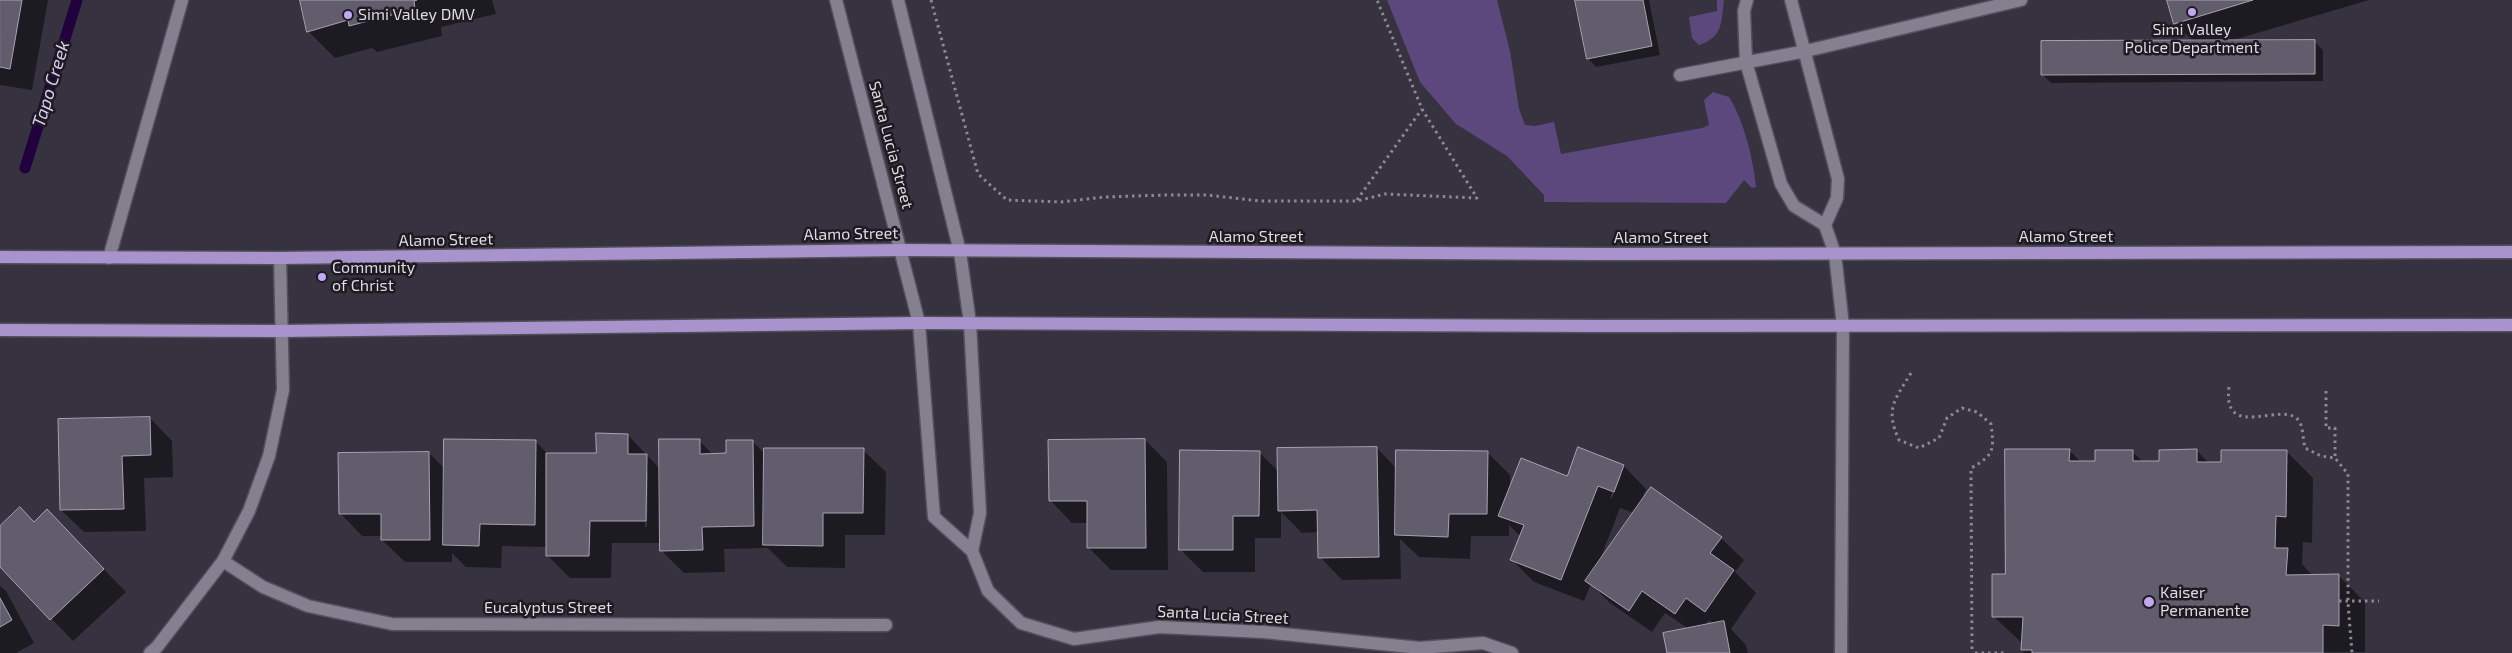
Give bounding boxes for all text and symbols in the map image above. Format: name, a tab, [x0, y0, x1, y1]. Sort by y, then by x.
place label: Simi Valley DMV	[358, 5, 475, 25]
marker: Simi Valley Police Department	[2186, 6, 2198, 18]
marker: Simi Valley DMV	[342, 9, 354, 21]
place label: Simi Valley Police Department	[2125, 20, 2259, 58]
water label: Tapo Creek	[28, 38, 74, 130]
street label: Santa Lucia Street	[865, 79, 917, 211]
street label: Alamo Street	[804, 224, 898, 244]
street label: Alamo Street	[1209, 227, 1303, 247]
street label: Alamo Street	[2019, 227, 2113, 247]
street label: Alamo Street	[1614, 228, 1708, 248]
street label: Alamo Street	[399, 230, 493, 250]
place label: Community of Christ	[332, 258, 415, 296]
marker: Community of Christ	[316, 271, 328, 283]
place label: Kaiser Permanente	[2160, 583, 2249, 621]
marker: Kaiser Permanente	[2142, 595, 2156, 609]
street label: Eucalyptus Street	[484, 598, 612, 618]
street label: Santa Lucia Street	[1157, 602, 1289, 628]

